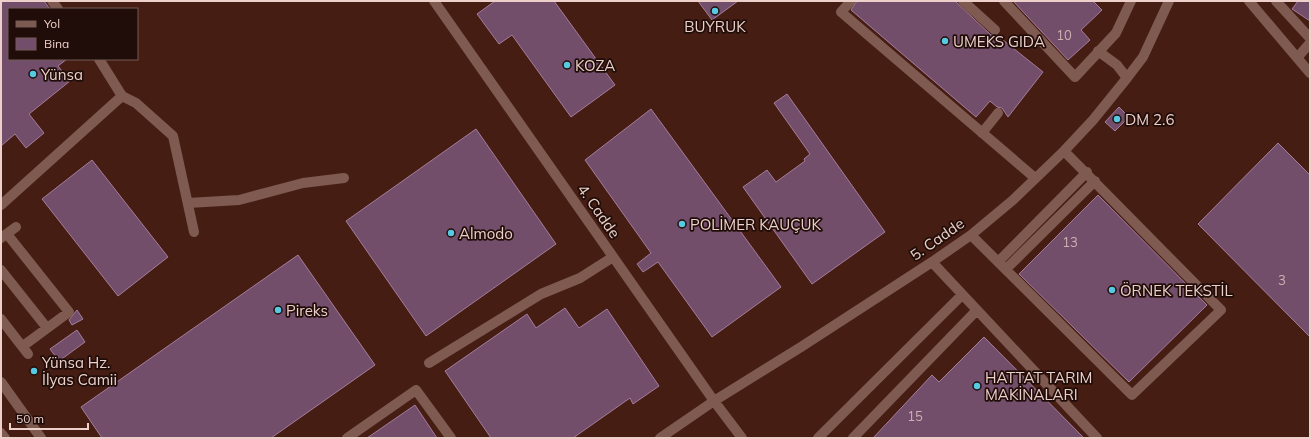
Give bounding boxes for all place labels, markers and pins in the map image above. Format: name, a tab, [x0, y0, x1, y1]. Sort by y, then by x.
marker: BUYRUK	[710, 6, 720, 16]
place label: BUYRUK	[684, 17, 746, 36]
place label: UMEKS GIDA	[953, 32, 1045, 51]
marker: UMEKS GIDA	[940, 36, 950, 46]
place label: KOZA	[575, 56, 615, 75]
marker: KOZA	[562, 60, 572, 70]
place label: Yünsa	[40, 65, 83, 84]
marker: Yünsa	[28, 69, 38, 79]
place label: DM 2.6	[1125, 110, 1174, 129]
marker: DM 2.6	[1112, 114, 1122, 124]
place label: POLİMER KAUÇUK	[690, 215, 821, 234]
marker: POLİMER KAUÇUK	[677, 219, 687, 229]
place label: Almodo	[459, 224, 513, 243]
marker: Almodo	[446, 228, 456, 238]
place label: ÖRNEK TEKSTİL	[1120, 281, 1233, 300]
marker: ÖRNEK TEKSTİL	[1107, 285, 1117, 295]
place label: Pireks	[286, 301, 328, 320]
marker: Pireks	[273, 305, 283, 315]
place label: Yünsa Hz. İlyas Camii	[41, 353, 117, 389]
marker: Yünsa Hz. İlyas Camii	[29, 366, 39, 376]
place label: HATTAT TARIM MAKİNALARI	[985, 368, 1092, 404]
marker: HATTAT TARIM MAKİNALARI	[972, 381, 982, 391]

